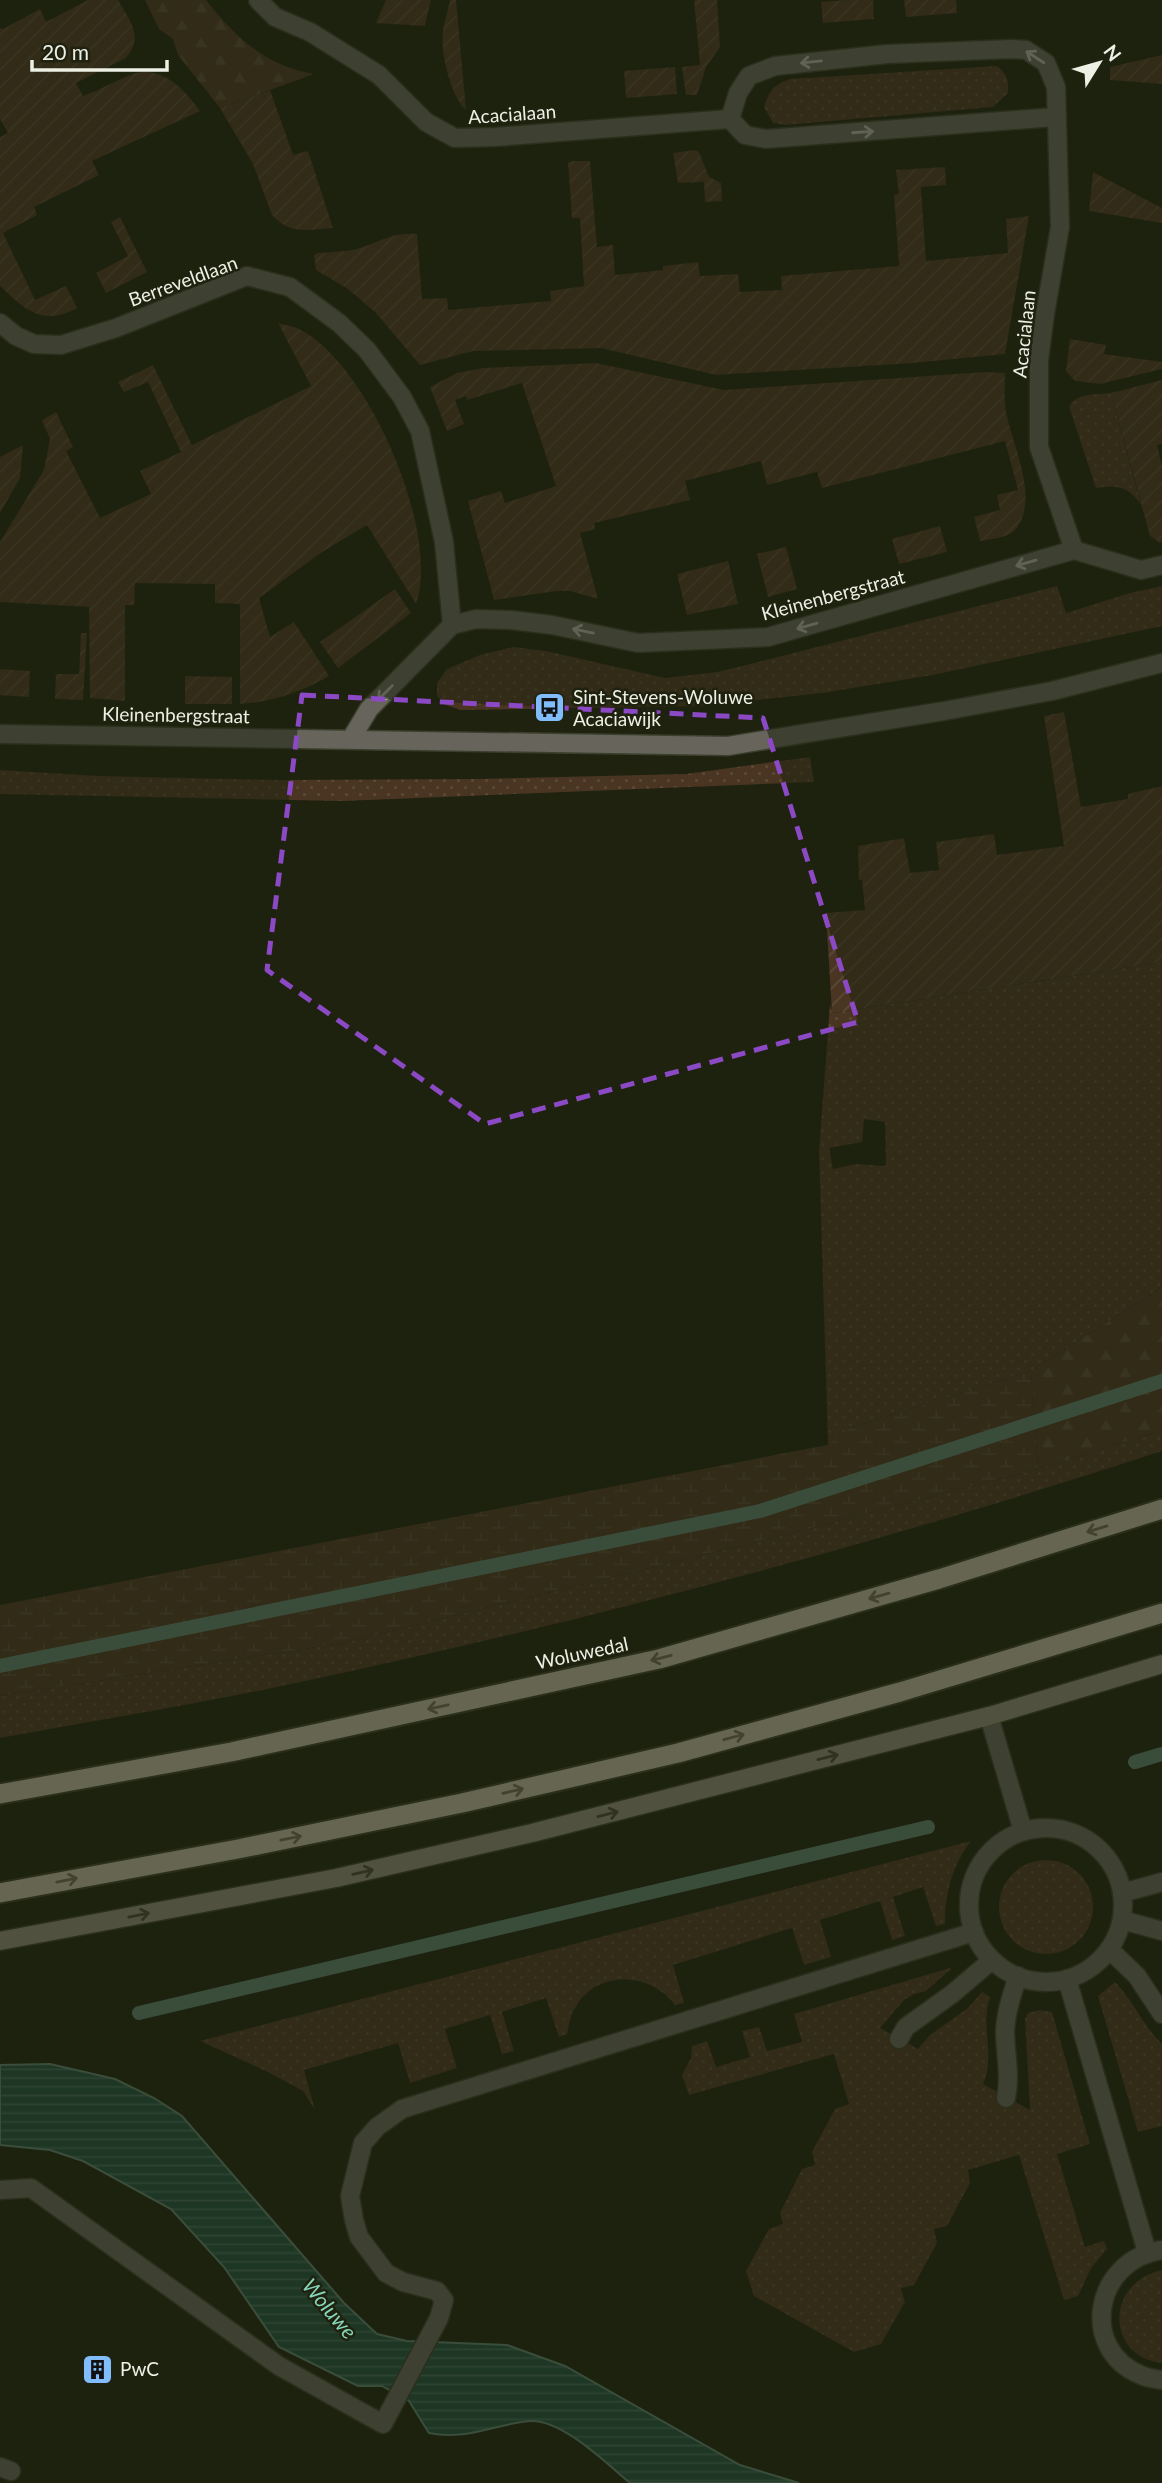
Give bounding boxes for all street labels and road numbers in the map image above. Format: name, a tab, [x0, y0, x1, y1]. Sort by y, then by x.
street label: Acacialaan	[467, 99, 557, 128]
street label: Berreveldlaan	[125, 250, 240, 311]
street label: Acacialaan	[1007, 289, 1040, 379]
street label: Kleinenbergstraat	[759, 564, 907, 625]
street label: Kleinenbergstraat	[102, 702, 250, 727]
street label: Woluwedal	[534, 1632, 630, 1674]

